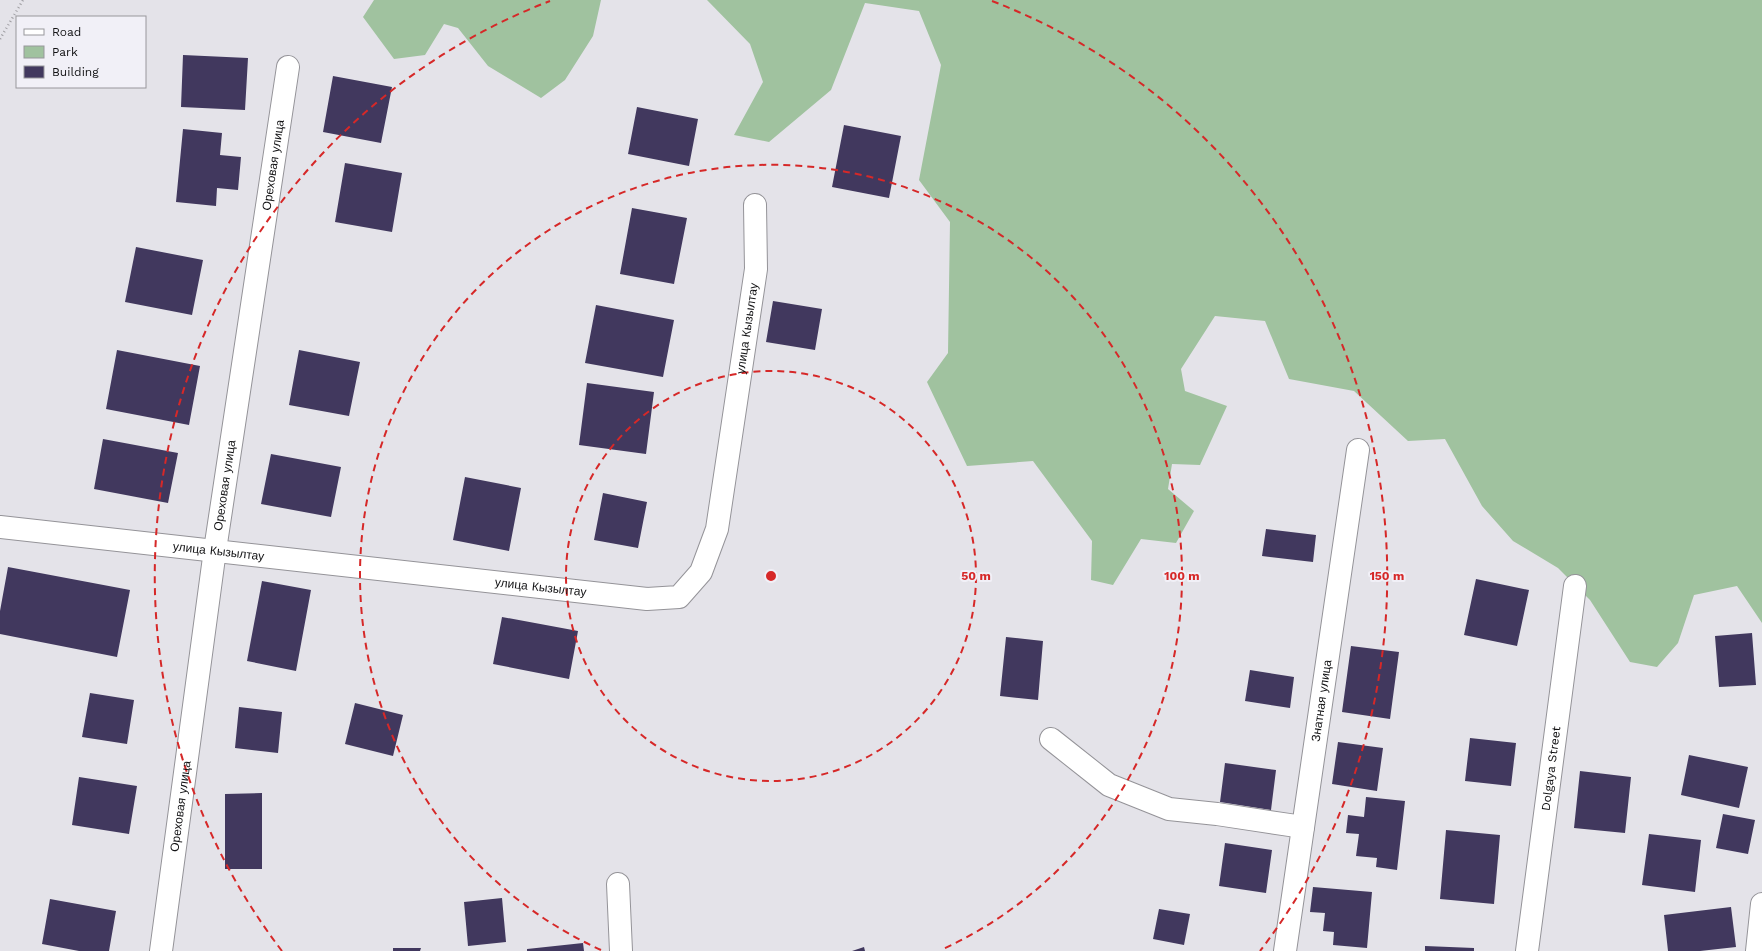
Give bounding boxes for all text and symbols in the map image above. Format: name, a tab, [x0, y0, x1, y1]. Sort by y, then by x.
legend	[16, 16, 146, 88]
text: Road	[52, 25, 81, 39]
text: Park	[52, 45, 78, 59]
text: Building	[52, 65, 99, 79]
street label: Ореховая улица	[259, 118, 287, 211]
street label: улица Кызылтау	[733, 282, 761, 375]
street label: Ореховая улица	[211, 439, 239, 532]
street label: улица Кызылтау	[172, 539, 265, 563]
centre of rings	[764, 569, 778, 583]
text: 50 m	[961, 569, 991, 583]
text: 100 m	[1164, 569, 1200, 583]
text: 150 m	[1370, 569, 1404, 583]
street label: улица Кызылтау	[494, 575, 587, 599]
street label: Знатная улица	[1309, 658, 1334, 743]
street label: Dolgaya Street	[1538, 725, 1563, 812]
street label: Ореховая улица	[167, 760, 194, 853]

